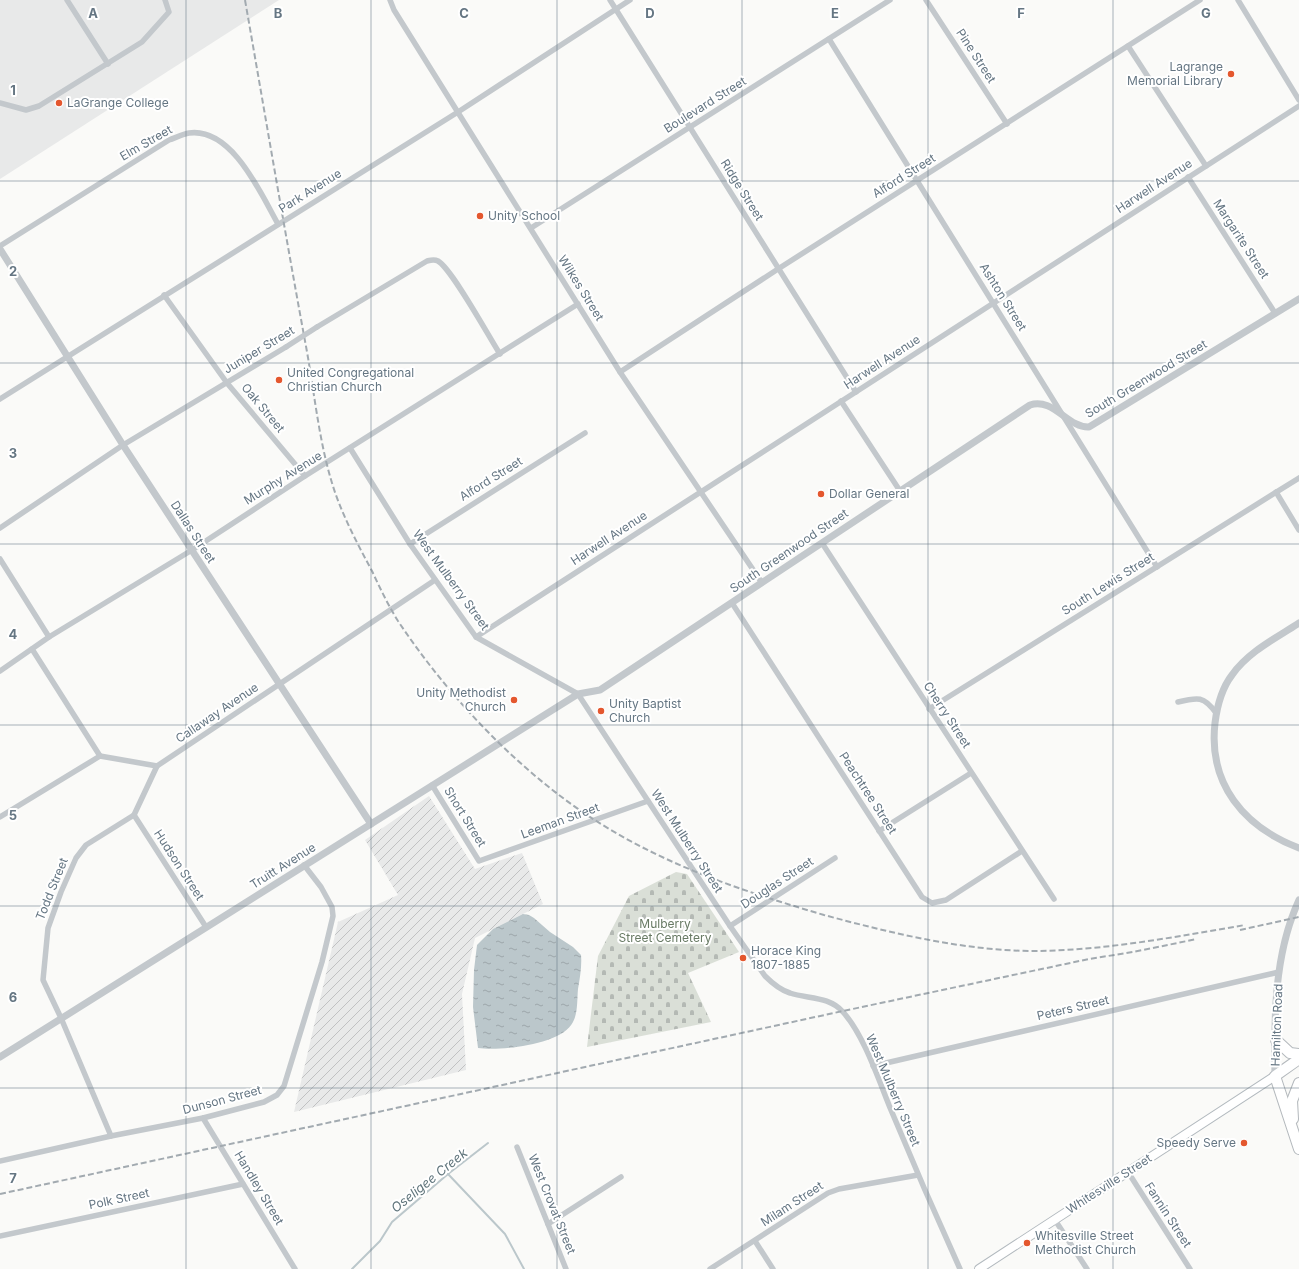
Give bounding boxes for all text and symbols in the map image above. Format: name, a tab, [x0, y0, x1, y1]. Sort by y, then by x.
text: A	[88, 5, 98, 21]
text: B	[274, 5, 283, 21]
text: C	[459, 5, 469, 21]
text: D	[645, 5, 655, 21]
text: E	[831, 5, 839, 21]
text: F	[1017, 5, 1025, 21]
text: G	[1201, 5, 1211, 21]
street label: Pine Street	[953, 26, 1000, 86]
place label: Lagrange Memorial Library	[1127, 59, 1223, 88]
marker: Lagrange Memorial Library	[1226, 69, 1236, 79]
street label: Boulevard Street	[661, 73, 749, 136]
text: 1	[10, 82, 16, 98]
place label: LaGrange College	[67, 95, 169, 110]
marker: LaGrange College	[54, 98, 64, 108]
street label: Elm Street	[117, 122, 175, 164]
street label: Alford Street	[869, 150, 938, 201]
street label: Harwell Avenue	[1113, 155, 1195, 216]
street label: Ridge Street	[718, 156, 767, 223]
street label: Park Avenue	[276, 165, 344, 216]
street label: Margarite Street	[1210, 196, 1273, 281]
place label: Unity School	[488, 208, 560, 223]
marker: Unity School	[475, 211, 485, 221]
street label: Wilkes Street	[555, 252, 608, 323]
street label: Ashton Street	[977, 260, 1030, 333]
text: 2	[9, 263, 17, 279]
street label: Juniper Street	[221, 322, 297, 377]
street label: Harwell Avenue	[841, 331, 923, 392]
street label: South Greenwood Street	[1082, 336, 1209, 421]
place label: United Congregational Christian Church	[287, 365, 414, 394]
marker: United Congregational Christian Church	[274, 375, 284, 385]
street label: Oak Street	[238, 380, 288, 435]
text: 3	[9, 445, 17, 461]
street label: Murphy Avenue	[241, 448, 325, 508]
street label: Alford Street	[456, 453, 525, 504]
place label: Dollar General	[829, 486, 910, 501]
marker: Dollar General	[816, 489, 826, 499]
street label: Dallas Street	[168, 498, 219, 566]
street label: South Greenwood Street	[727, 505, 851, 596]
street label: Harwell Avenue	[568, 507, 650, 568]
street label: West Mulberry Street	[410, 527, 493, 633]
street label: South Lewis Street	[1059, 549, 1157, 618]
text: 4	[9, 626, 18, 642]
street label: Callaway Avenue	[172, 679, 261, 746]
street label: Cherry Street	[920, 679, 975, 751]
place label: Unity Methodist Church	[416, 685, 506, 714]
marker: Unity Methodist Church	[509, 695, 519, 705]
place label: Unity Baptist Church	[609, 696, 681, 725]
marker: Unity Baptist Church	[596, 706, 606, 716]
street label: Peachtree Street	[836, 749, 901, 837]
street label: Short Street	[441, 784, 490, 850]
street label: West Mulberry Street	[648, 786, 727, 895]
street label: Leeman Street	[519, 799, 601, 842]
text: 5	[9, 807, 17, 823]
street label: Hudson Street	[151, 827, 208, 903]
street label: Truitt Avenue	[247, 839, 318, 892]
street label: Douglas Street	[738, 854, 816, 912]
street label: Todd Street	[32, 855, 71, 922]
park label: Mulberry Street Cemetery	[619, 916, 712, 945]
place label: Horace King 1807-1885	[751, 943, 821, 972]
marker: Horace King 1807-1885	[738, 953, 748, 963]
street label: Hamilton Road	[1268, 983, 1285, 1067]
text: 6	[9, 989, 17, 1005]
street label: Peters Street	[1035, 992, 1110, 1023]
street label: West Mulberry Street	[863, 1031, 924, 1148]
street label: Dunson Street	[181, 1082, 263, 1117]
place label: Speedy Serve	[1157, 1135, 1236, 1150]
marker: Speedy Serve	[1239, 1138, 1249, 1148]
water label: Oseligee Creek	[388, 1144, 471, 1216]
street label: Handley Street	[231, 1148, 287, 1228]
street label: Whitesville Street	[1063, 1150, 1154, 1217]
street label: West Crovat Street	[526, 1152, 579, 1256]
text: 7	[9, 1170, 17, 1186]
street label: Milam Street	[758, 1178, 826, 1229]
street label: Fannin Street	[1142, 1179, 1195, 1250]
street label: Polk Street	[87, 1185, 151, 1212]
place label: Whitesville Street Methodist Church	[1035, 1228, 1136, 1257]
marker: Whitesville Street Methodist Church	[1022, 1238, 1032, 1248]

